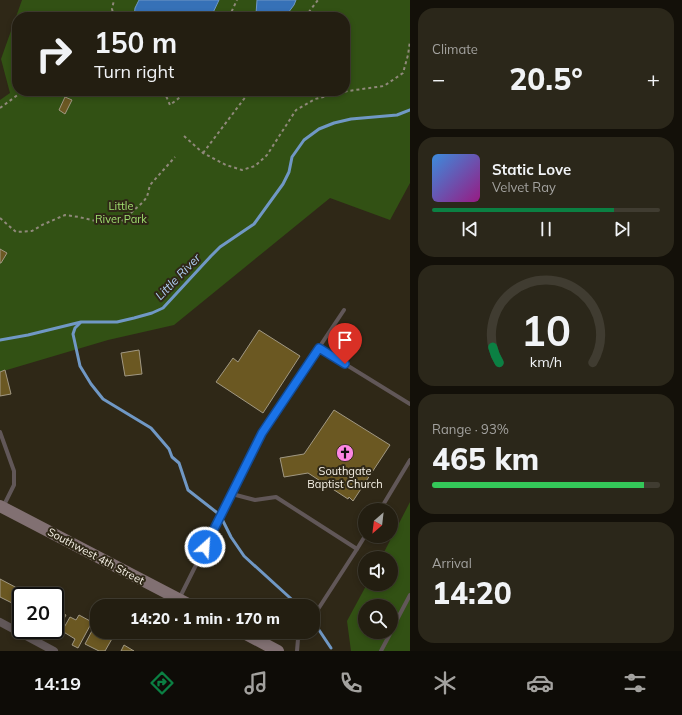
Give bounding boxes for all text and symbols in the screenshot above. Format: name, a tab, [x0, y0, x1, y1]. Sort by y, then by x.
text: 150 m	[94, 25, 177, 60]
icon: right	[28, 28, 80, 80]
text: Climate	[432, 41, 478, 57]
text: Turn right	[94, 60, 174, 83]
text: 20.5°	[509, 60, 583, 98]
text: −	[432, 65, 445, 93]
text: +	[647, 65, 660, 93]
text: Static Love	[492, 160, 571, 179]
text: Velvet Ray	[492, 179, 556, 195]
park label: Little River Park	[95, 199, 147, 226]
icon: previous	[459, 218, 481, 240]
icon: pause	[535, 218, 557, 240]
icon: next	[611, 218, 633, 240]
water label: Little River	[152, 250, 204, 303]
text: 10	[521, 304, 571, 356]
pin	[328, 323, 362, 364]
icon: arrive	[334, 329, 356, 351]
text: km/h	[530, 353, 562, 371]
text: Range · 93%	[432, 421, 509, 437]
text: 465 km	[432, 440, 539, 478]
church icon: Southgate Baptist Church	[335, 443, 355, 463]
place label: Southgate Baptist Church	[307, 464, 383, 491]
north arrow	[358, 503, 398, 543]
map controls	[358, 503, 398, 639]
street label: Southwest 4th Street	[45, 525, 147, 587]
position arrow	[184, 526, 226, 568]
button: sound	[358, 551, 398, 591]
text: Arrival	[432, 555, 472, 571]
text: 14:20	[432, 574, 512, 612]
speed limit sign: 20	[12, 587, 64, 639]
button: search	[358, 599, 398, 639]
text: 14:20 · 1 min · 170 m	[130, 609, 280, 628]
icon: directions	[148, 669, 176, 697]
icon: music	[242, 669, 270, 697]
icon: phone	[337, 669, 365, 697]
icon: climate	[431, 669, 459, 697]
icon: car	[526, 669, 554, 697]
icon: filters	[621, 669, 649, 697]
text: 14:19	[33, 672, 81, 695]

